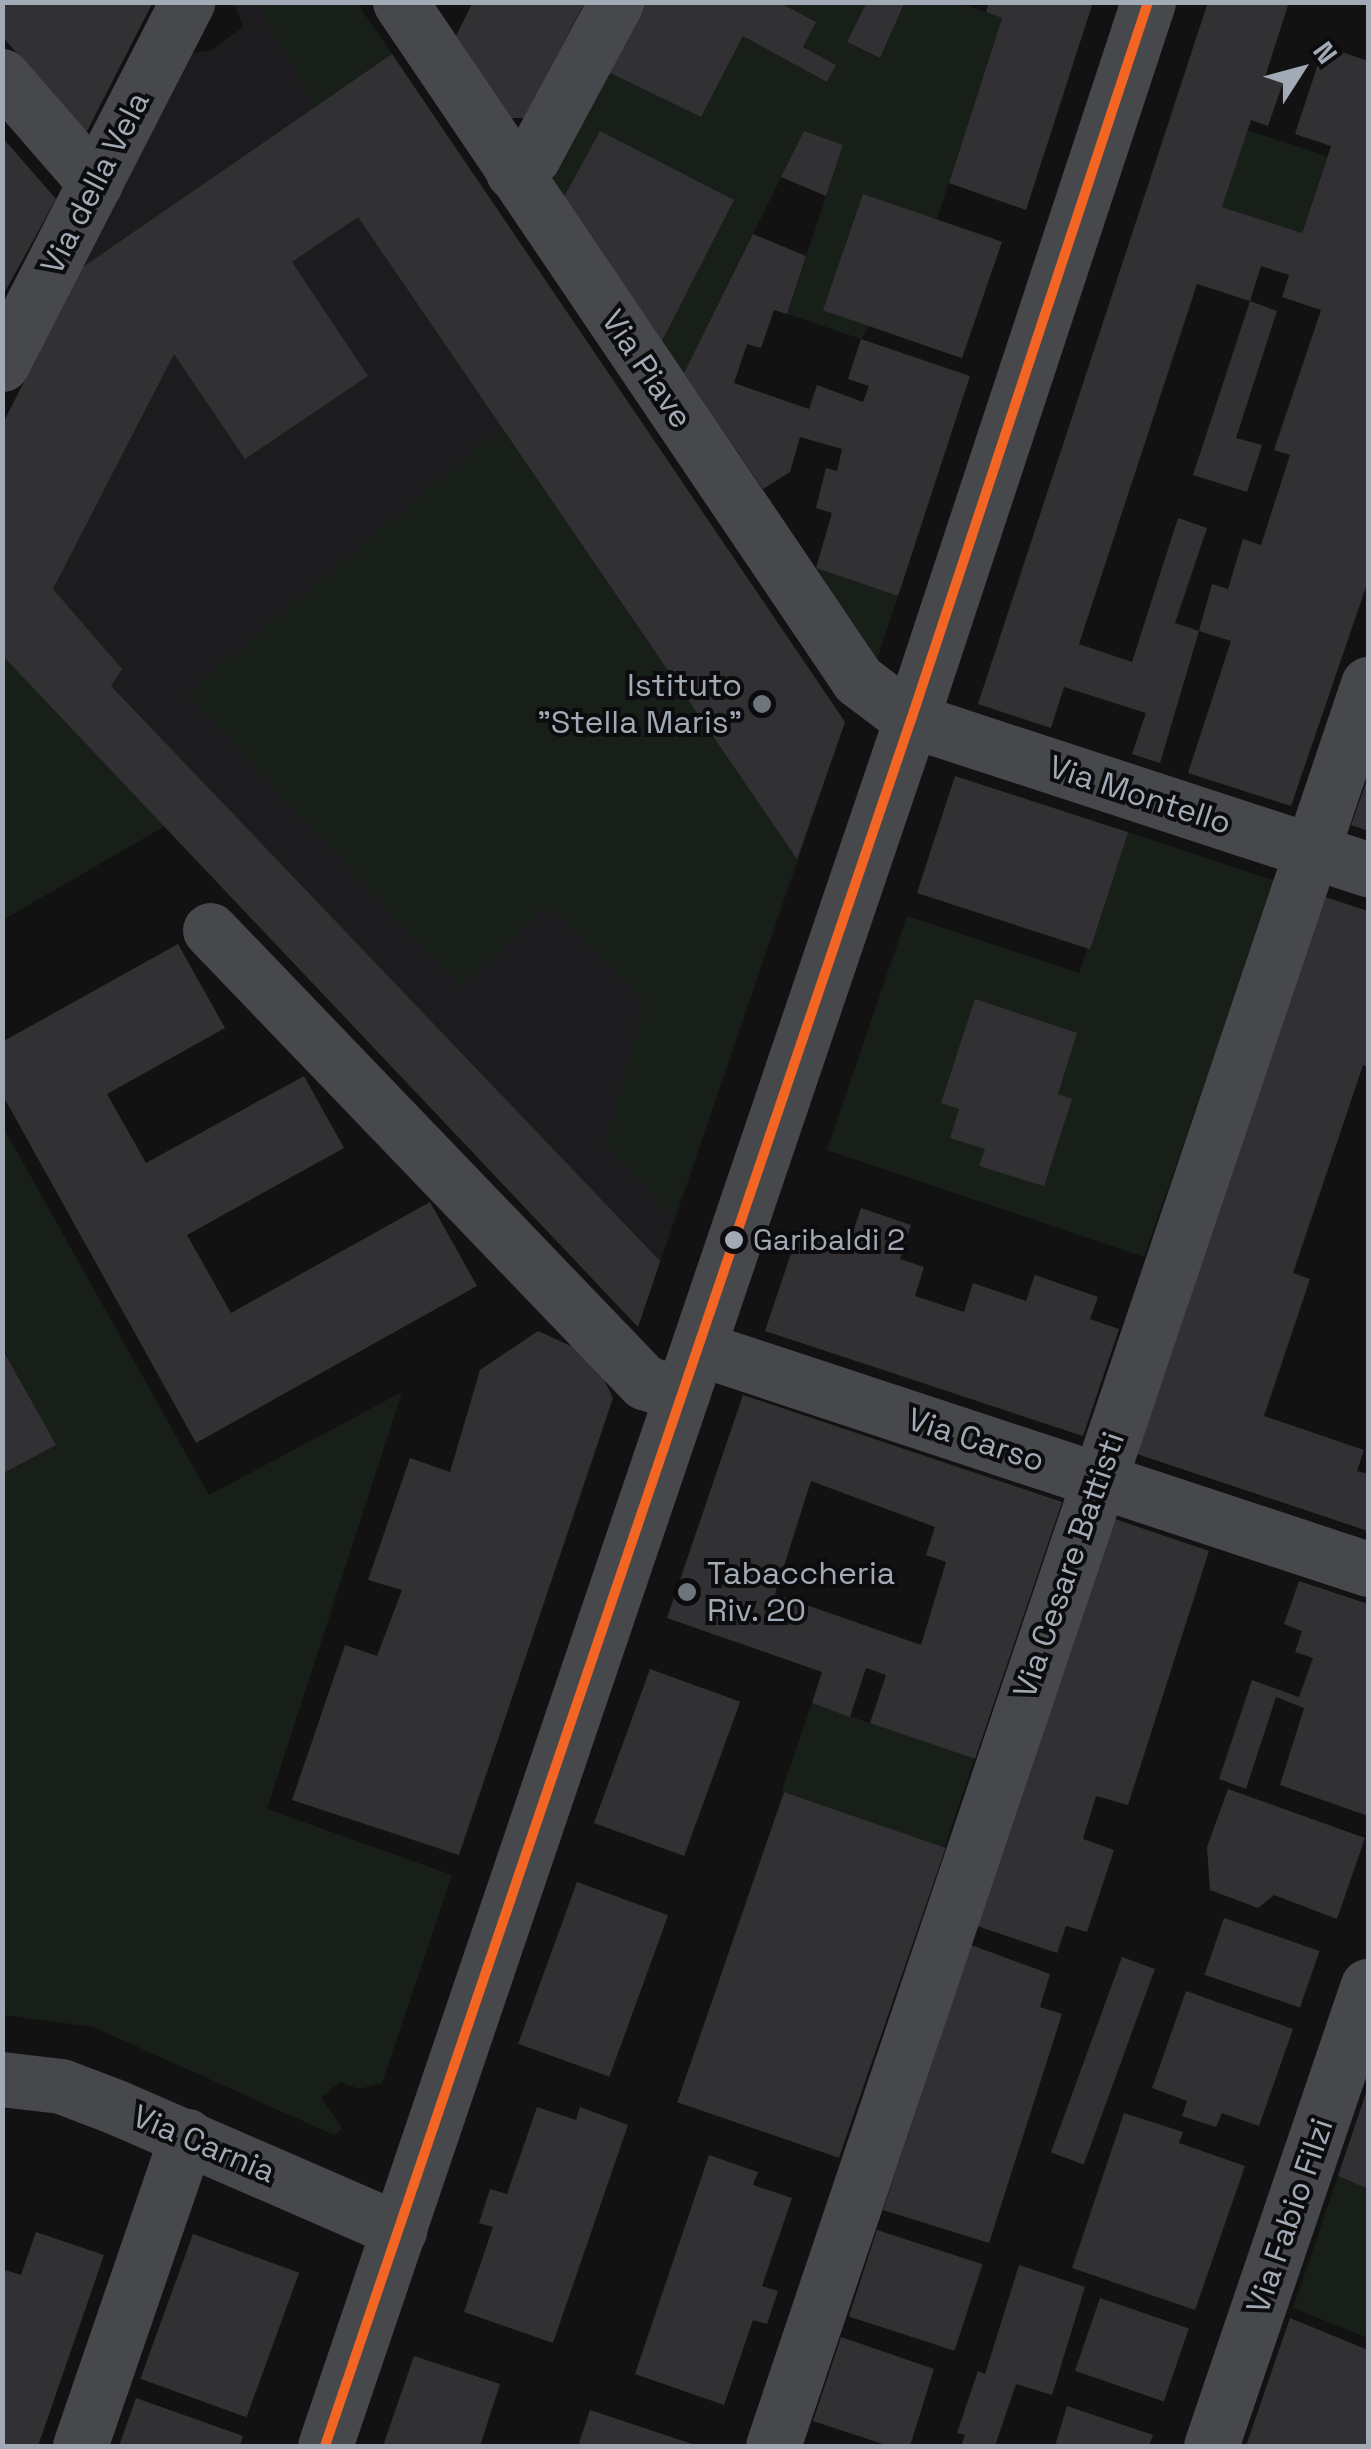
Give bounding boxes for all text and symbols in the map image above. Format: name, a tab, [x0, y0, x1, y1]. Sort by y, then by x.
north arrow	[1251, 20, 1351, 120]
text: N	[1305, 34, 1345, 71]
street label: Via della Vela	[33, 85, 157, 281]
street label: Via Piave	[593, 303, 701, 435]
place label: Istituto "Stella Maris"	[537, 667, 742, 742]
marker: Istituto "Stella Maris"	[751, 693, 773, 715]
street label: Via Montello	[1044, 747, 1236, 843]
place label: Garibaldi 2	[753, 1222, 905, 1258]
marker: Garibaldi 2	[724, 1230, 744, 1250]
street label: Via Carso	[903, 1400, 1049, 1480]
street label: Via Cesare Battisti	[1005, 1427, 1133, 1703]
place label: Tabaccheria Riv. 20	[707, 1555, 895, 1630]
marker: Tabaccheria Riv. 20	[676, 1581, 698, 1603]
street label: Via Carnia	[127, 2097, 281, 2191]
street label: Via Fabio Filzi	[1239, 2113, 1341, 2319]

